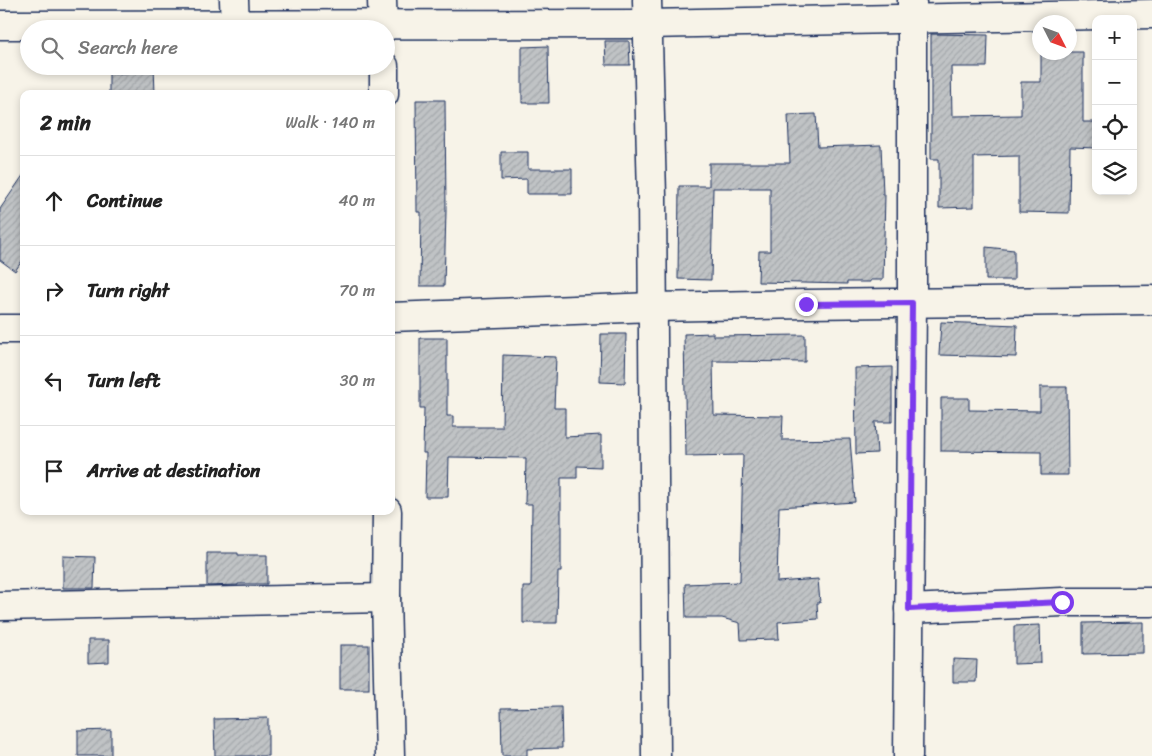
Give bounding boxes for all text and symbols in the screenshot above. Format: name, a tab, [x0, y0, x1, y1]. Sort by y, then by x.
north arrow	[1032, 15, 1077, 60]
map controls	[1092, 15, 1137, 195]
button: +	[1092, 15, 1137, 60]
search box	[20, 20, 395, 75]
text: Search here	[78, 31, 178, 64]
icon: search	[38, 34, 66, 62]
button: −	[1092, 60, 1137, 105]
text: 2 min	[40, 104, 91, 142]
button: locate	[1092, 105, 1137, 150]
text: Walk · 140 m	[286, 108, 375, 137]
button: layers	[1092, 150, 1137, 195]
text: Continue	[87, 184, 163, 217]
text: 40 m	[338, 186, 375, 215]
icon: ahead	[40, 187, 68, 215]
text: Turn right	[87, 274, 169, 307]
text: 70 m	[339, 276, 375, 305]
icon: right	[40, 277, 68, 305]
route end	[795, 293, 818, 316]
text: Turn left	[87, 364, 160, 397]
text: 30 m	[340, 366, 375, 395]
icon: left	[40, 367, 68, 395]
text: Arrive at destination	[87, 454, 260, 487]
icon: arrive	[40, 457, 68, 485]
route start	[1051, 591, 1074, 614]

